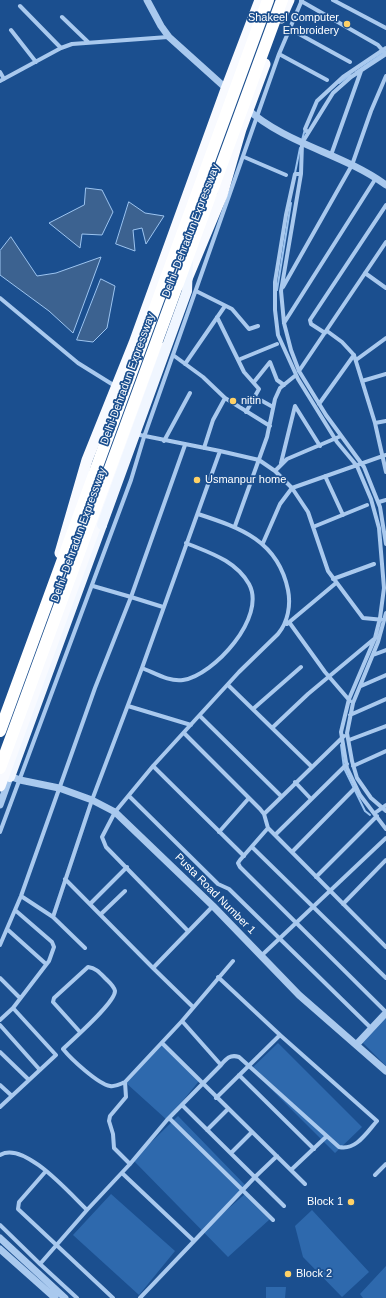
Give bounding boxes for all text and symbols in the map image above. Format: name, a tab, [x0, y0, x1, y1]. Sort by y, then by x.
place label: Shakeel Computer Embroidery	[248, 11, 339, 37]
marker: Shakeel Computer Embroidery	[342, 19, 352, 29]
street label: Delhi–Dehradun Expressway	[159, 162, 223, 300]
street label: Delhi-Dehradun Expressway	[98, 311, 158, 447]
place label: nitin	[241, 394, 261, 408]
marker: nitin	[228, 396, 238, 406]
street label: Delhi–Dehradun Expressway	[49, 466, 109, 604]
place label: Usmanpur home	[205, 473, 286, 487]
marker: Usmanpur home	[192, 475, 202, 485]
street label: Pusta Road Number 1	[172, 851, 258, 937]
place label: Block 1	[307, 1195, 343, 1209]
marker: Block 1	[346, 1197, 356, 1207]
place label: Block 2	[296, 1267, 332, 1281]
marker: Block 2	[283, 1269, 293, 1279]

